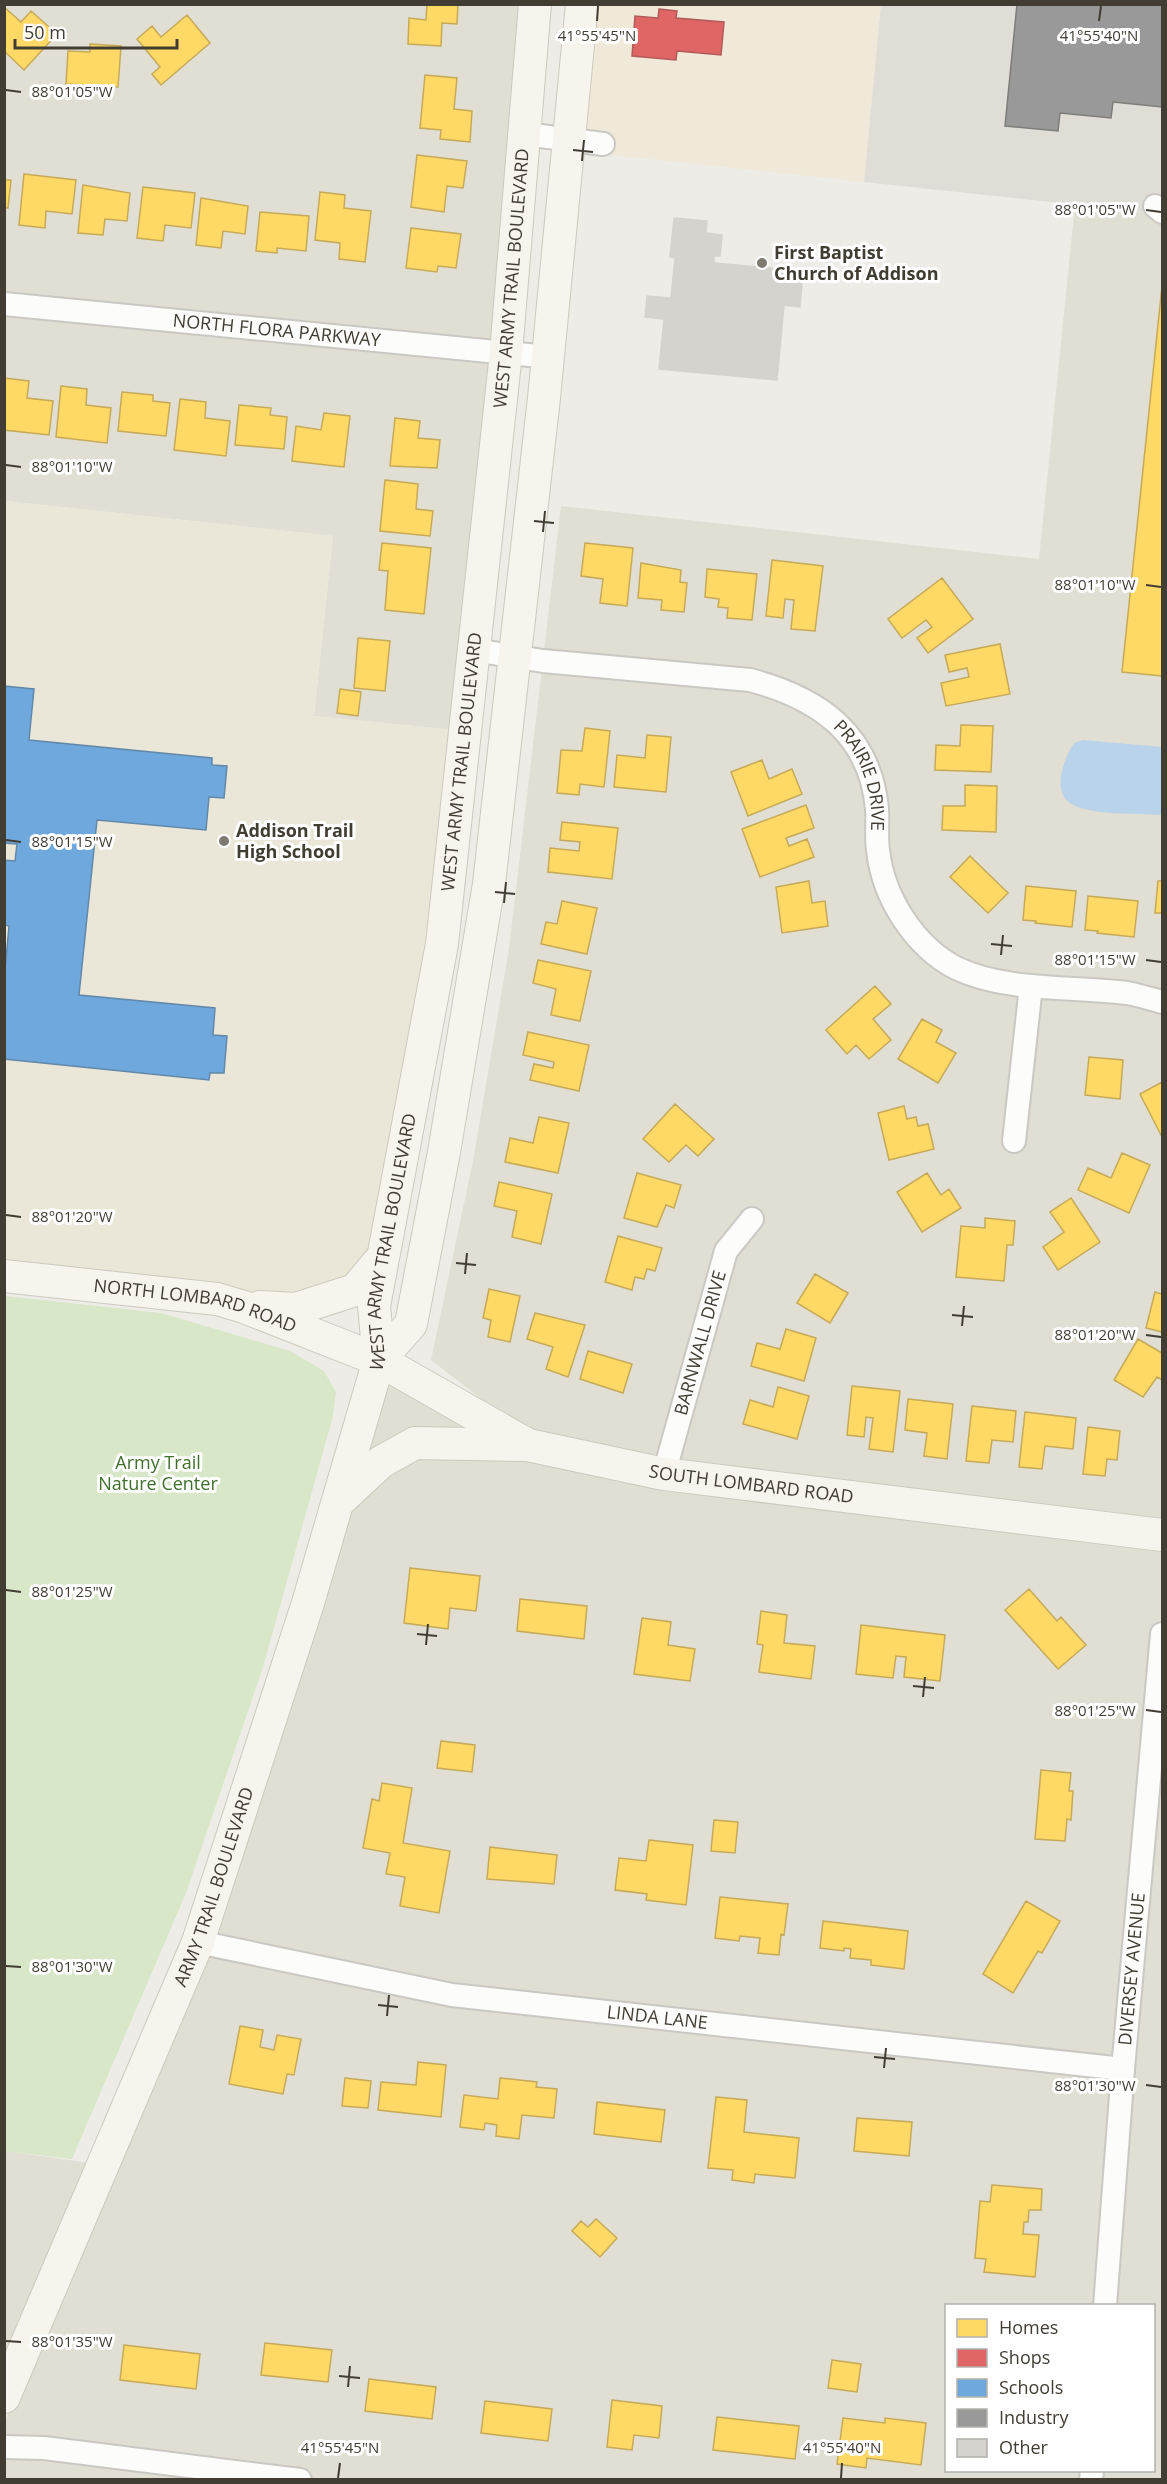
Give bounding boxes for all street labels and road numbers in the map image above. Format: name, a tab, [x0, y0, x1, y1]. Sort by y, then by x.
street label: WEST ARMY TRAIL BOULEVARD	[487, 148, 534, 409]
street label: NORTH FLORA PARKWAY	[172, 307, 383, 352]
street label: WEST ARMY TRAIL BOULEVARD	[435, 631, 487, 893]
street label: PRAIRIE DRIVE	[829, 714, 890, 831]
street label: WEST ARMY TRAIL BOULEVARD	[361, 1111, 421, 1373]
street label: BARNWALL DRIVE	[668, 1268, 731, 1418]
street label: NORTH LOMBARD ROAD	[92, 1273, 300, 1337]
street label: SOUTH LOMBARD ROAD	[647, 1458, 855, 1508]
street label: ARMY TRAIL BOULEVARD	[167, 1784, 259, 1990]
street label: DIVERSEY AVENUE	[1112, 1892, 1150, 2046]
street label: LINDA LANE	[606, 1999, 709, 2034]

